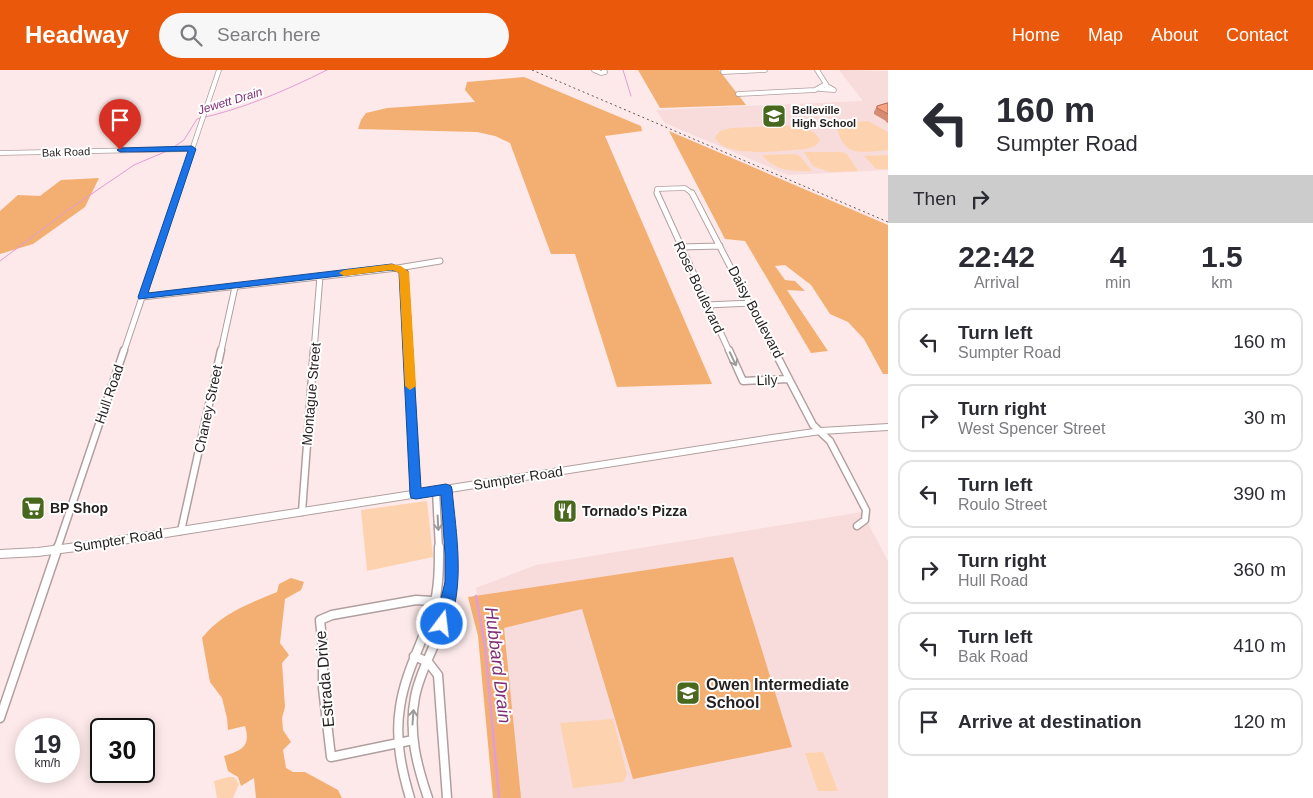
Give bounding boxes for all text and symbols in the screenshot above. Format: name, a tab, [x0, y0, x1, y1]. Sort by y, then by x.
search box	[159, 13, 509, 58]
text: Headway	[25, 21, 129, 48]
icon: search	[177, 21, 205, 49]
text: Search here	[217, 24, 321, 45]
text: Home	[1012, 25, 1060, 45]
text: Map	[1088, 25, 1123, 45]
text: About	[1151, 25, 1198, 45]
text: Contact	[1226, 25, 1288, 45]
water label: Jewett Drain	[195, 84, 264, 118]
icon: left	[913, 90, 978, 155]
text: 160 m	[996, 90, 1095, 129]
pin	[99, 99, 141, 150]
school or university icon: Belleville High School	[761, 103, 787, 129]
place label: Belleville High School	[792, 104, 856, 129]
icon: arrive	[106, 106, 134, 134]
text: Sumpter Road	[996, 131, 1138, 156]
street label: Bak Road	[42, 145, 90, 159]
icon: right	[966, 185, 994, 213]
text: Then	[913, 188, 956, 209]
street label: Rose Boulevard	[671, 238, 727, 336]
text: 22:42	[958, 240, 1035, 273]
text: 4	[1110, 240, 1126, 273]
text: 1.5	[1201, 240, 1243, 273]
street label: Daisy Boulevard	[725, 263, 787, 361]
text: Arrival	[974, 274, 1019, 291]
text: min	[1105, 274, 1131, 291]
text: km	[1211, 274, 1233, 291]
text: Turn left	[958, 322, 1033, 343]
icon: left	[915, 328, 943, 356]
text: 160 m	[1233, 331, 1286, 352]
street label: Montague Street	[299, 342, 323, 446]
text: Sumpter Road	[958, 344, 1061, 361]
one-way arrow	[728, 351, 738, 366]
street label: Hull Road	[91, 362, 127, 426]
street label: Chaney Street	[191, 363, 225, 454]
street label: Lily	[756, 372, 778, 388]
text: Turn right	[958, 398, 1046, 419]
icon: right	[915, 404, 943, 432]
text: 30 m	[1244, 407, 1286, 428]
text: West Spencer Street	[958, 420, 1105, 437]
street label: Sumpter Road	[472, 463, 564, 493]
text: Turn left	[958, 474, 1033, 495]
icon: left	[915, 480, 943, 508]
text: 390 m	[1233, 483, 1286, 504]
supermarket icon: BP Shop	[20, 495, 46, 521]
text: Roulo Street	[958, 496, 1047, 513]
restaurant icon: Tornado's Pizza	[552, 498, 578, 524]
place label: BP Shop	[50, 500, 108, 516]
place label: Tornado's Pizza	[582, 503, 687, 519]
one-way arrow	[433, 515, 442, 531]
street label: Sumpter Road	[72, 525, 164, 555]
text: Turn right	[958, 550, 1046, 571]
icon: right	[915, 556, 943, 584]
text: 360 m	[1233, 559, 1286, 580]
text: Hull Road	[958, 572, 1028, 589]
position arrow	[415, 597, 467, 649]
water label: Hubbard Drain	[481, 606, 515, 724]
text: Turn left	[958, 626, 1033, 647]
street label: Estrada Drive	[312, 630, 337, 728]
icon: left	[915, 632, 943, 660]
text: 410 m	[1233, 635, 1286, 656]
text: Bak Road	[958, 648, 1028, 665]
place label: Owen Intermediate School	[706, 676, 849, 711]
school or university icon: Owen Intermediate School	[675, 680, 701, 706]
icon: arrive	[915, 708, 943, 736]
one-way arrow	[409, 709, 418, 725]
text: Arrive at destination	[958, 711, 1142, 732]
text: 120 m	[1233, 711, 1286, 732]
speed limit sign: 30	[90, 718, 155, 783]
text: 19	[34, 730, 61, 758]
text: km/h	[34, 756, 61, 770]

